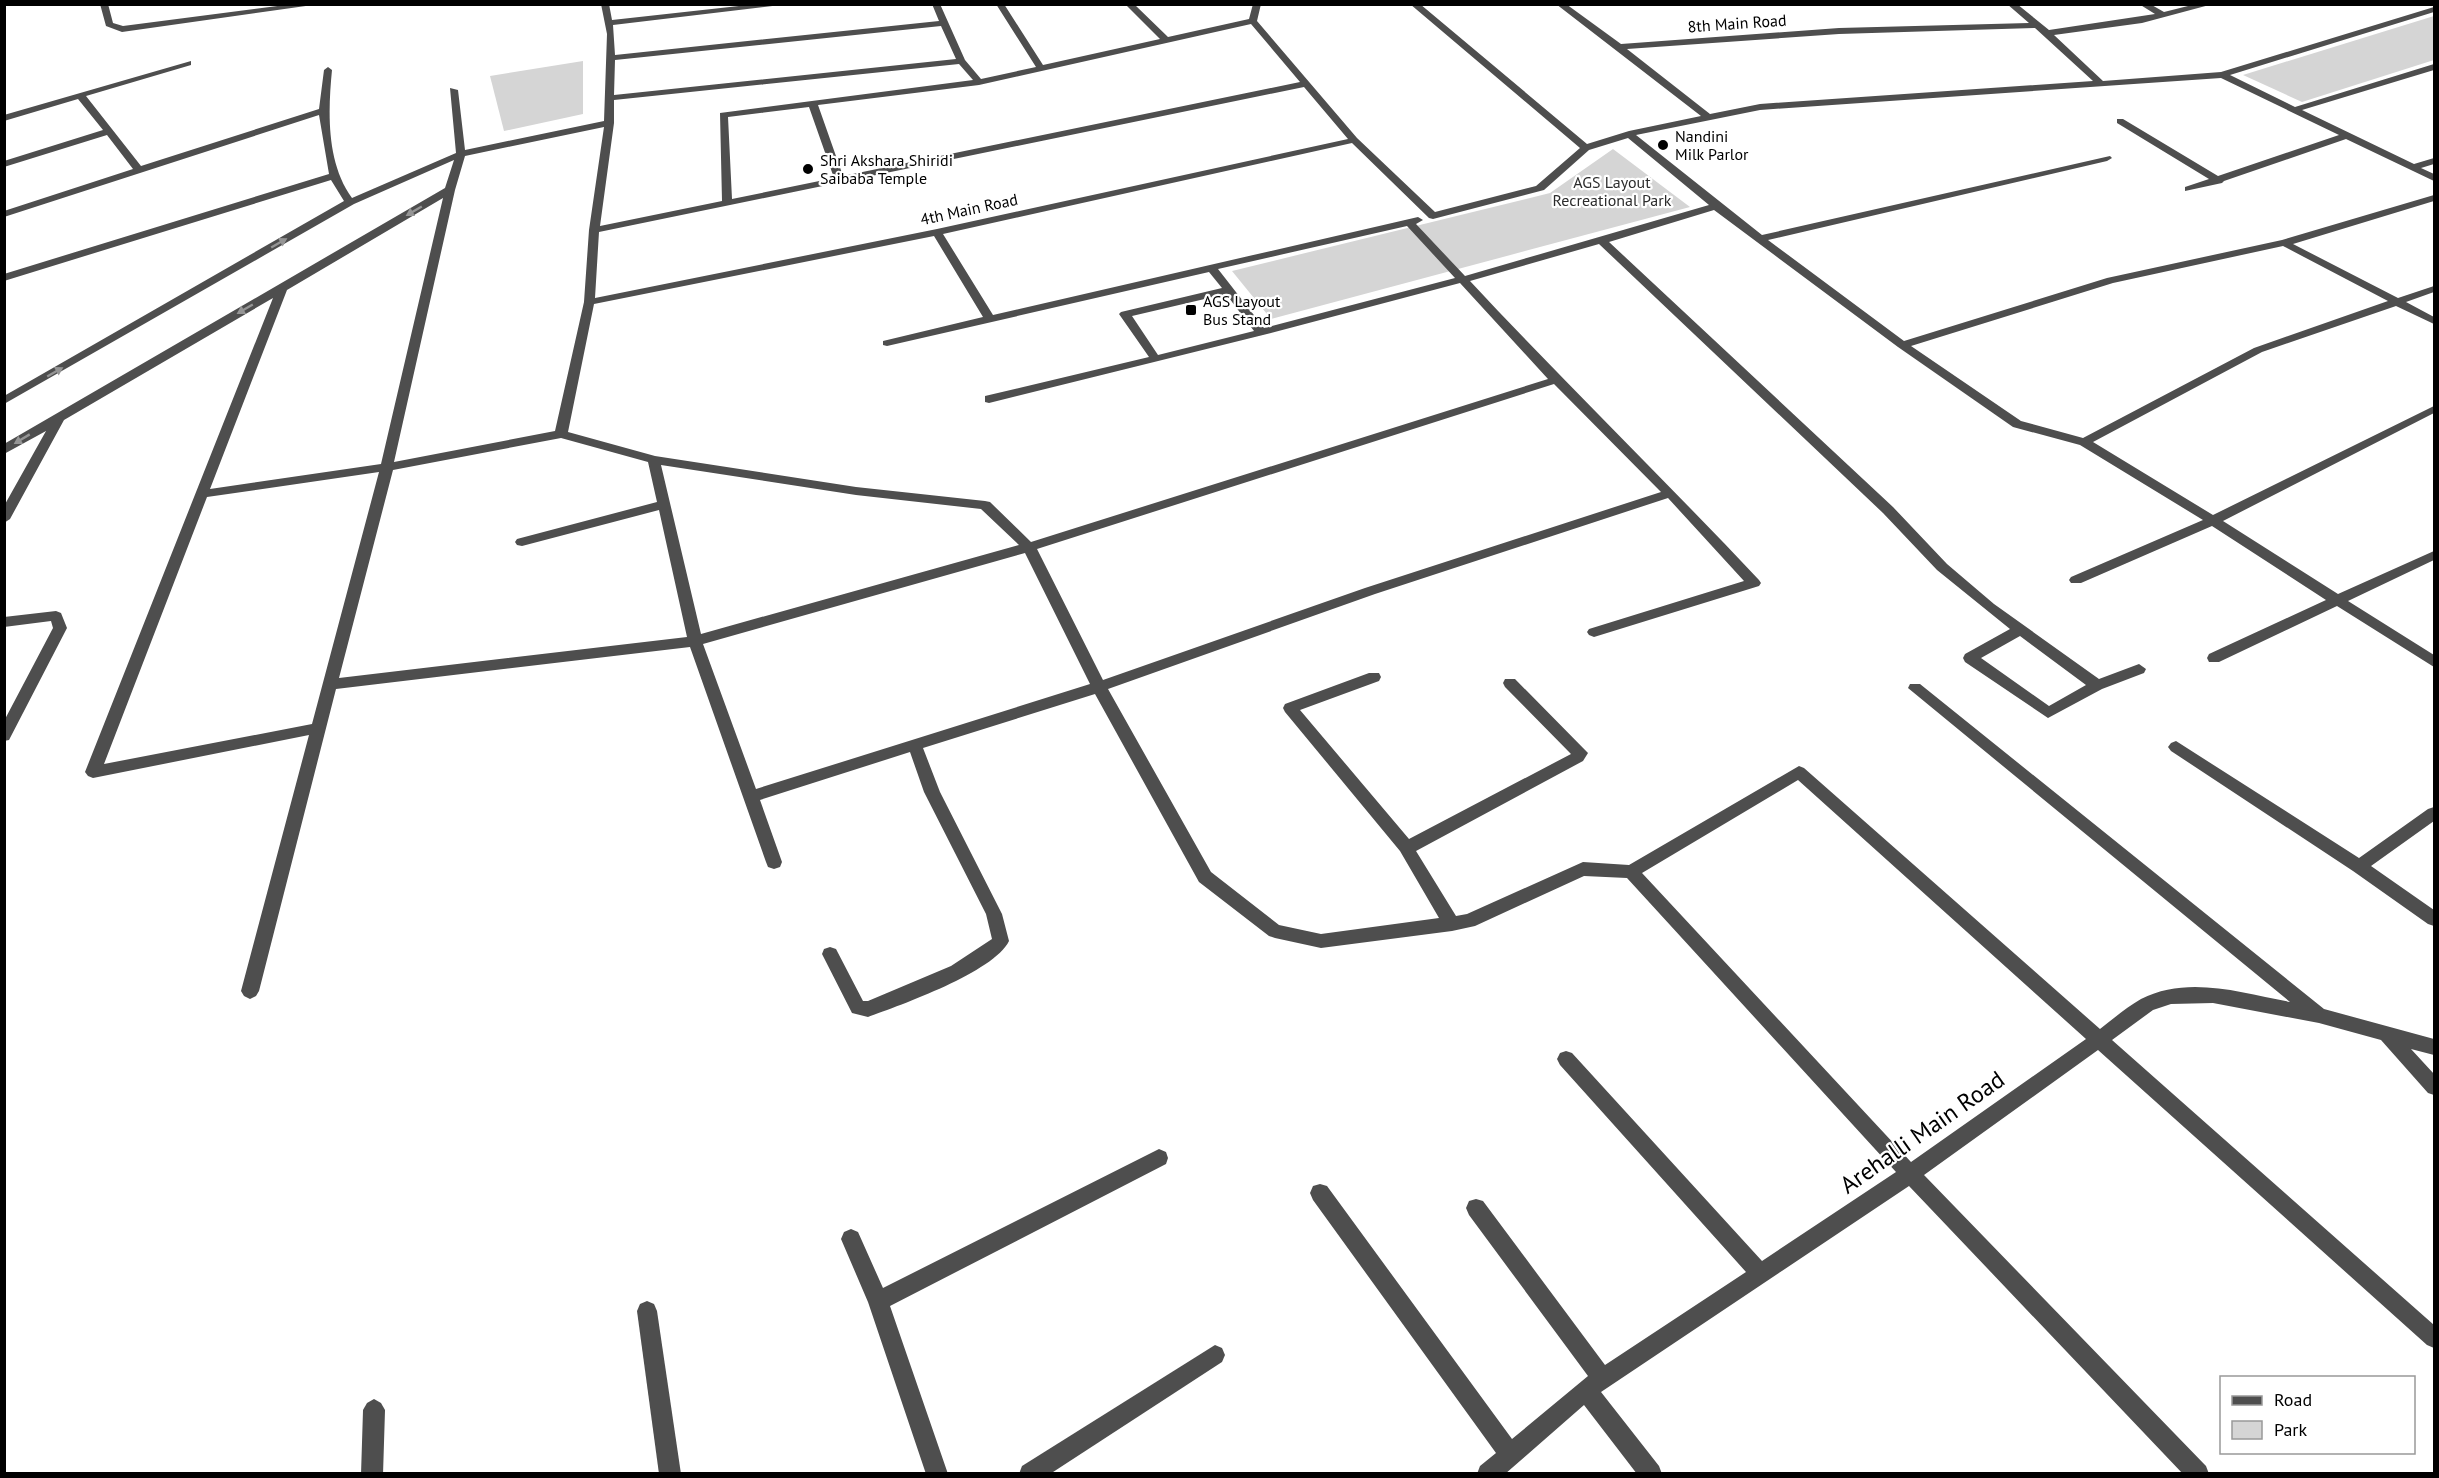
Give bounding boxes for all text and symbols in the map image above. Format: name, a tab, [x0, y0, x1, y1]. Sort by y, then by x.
street label: 8th Main Road	[1687, 10, 1787, 36]
place label: Nandini Milk Parlor	[1675, 126, 1749, 164]
marker: Nandini Milk Parlor	[1656, 138, 1670, 152]
place label: Shri Akshara Shiridi Saibaba Temple	[820, 150, 953, 188]
marker: Shri Akshara Shiridi Saibaba Temple	[801, 162, 815, 176]
park label: AGS Layout Recreational Park	[1553, 172, 1672, 210]
street label: 4th Main Road	[919, 189, 1019, 229]
one-way arrow	[405, 206, 422, 216]
one-way arrow	[271, 238, 288, 248]
place label: AGS Layout Bus Stand	[1203, 291, 1281, 329]
marker: AGS Layout Bus Stand	[1184, 303, 1198, 317]
one-way arrow	[236, 304, 253, 314]
one-way arrow	[47, 366, 63, 377]
one-way arrow	[14, 434, 30, 445]
street label: Arehalli Main Road	[1834, 1064, 2010, 1200]
legend	[2220, 1376, 2415, 1454]
text: Road	[2274, 1388, 2312, 1411]
text: Park	[2274, 1418, 2307, 1441]

